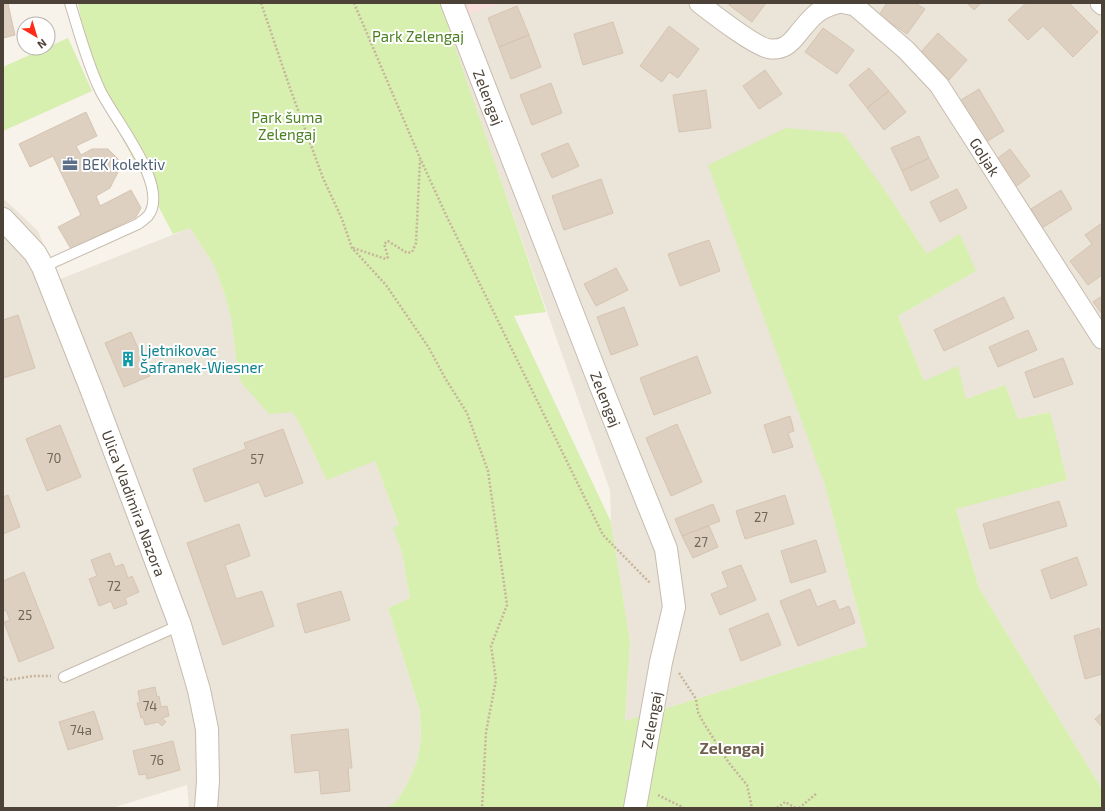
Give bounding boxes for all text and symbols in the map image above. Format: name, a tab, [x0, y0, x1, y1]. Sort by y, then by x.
north arrow	[16, 16, 56, 56]
park label: Park Zelengaj	[372, 27, 464, 46]
text: N	[35, 37, 50, 52]
street label: Zelengaj	[470, 67, 507, 128]
park label: Park šuma Zelengaj	[251, 108, 323, 144]
street label: Goljak	[966, 134, 1004, 180]
office icon: BEK kolektiv	[61, 155, 79, 173]
place label: BEK kolektiv	[82, 155, 165, 173]
place label: Ljetnikovac Šafranek-Wiesner	[140, 341, 264, 376]
building icon: Ljetnikovac Šafranek-Wiesner	[119, 350, 137, 368]
street label: Zelengaj	[587, 369, 625, 430]
street label: Ulica Vladimira Nazora	[99, 428, 170, 579]
house number: 70	[47, 450, 61, 466]
house number: 57	[250, 451, 264, 467]
house number: 27	[754, 509, 768, 525]
house number: 27	[694, 534, 708, 550]
house number: 72	[107, 578, 121, 594]
house number: 25	[18, 607, 32, 623]
street label: Zelengaj	[637, 690, 666, 750]
house number: 74	[143, 698, 157, 714]
house number: 74a	[70, 722, 92, 738]
district label: Zelengaj	[699, 738, 765, 757]
house number: 76	[150, 752, 164, 768]

